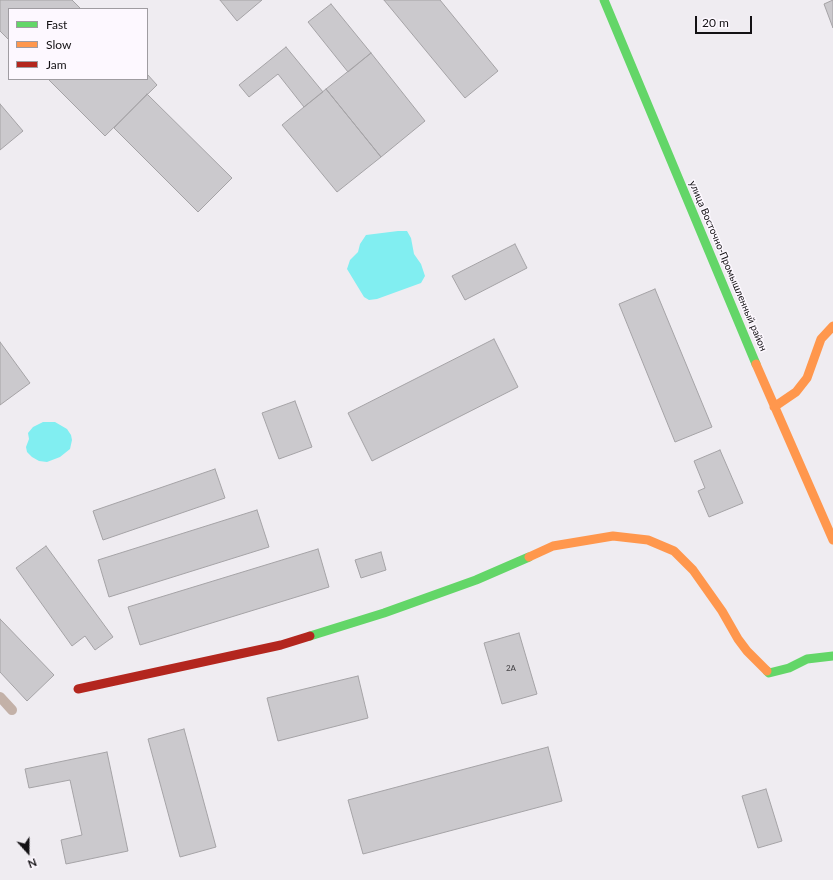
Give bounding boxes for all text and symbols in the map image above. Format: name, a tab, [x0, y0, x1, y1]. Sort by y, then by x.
legend	[8, 8, 148, 80]
scale bar	[697, 8, 754, 34]
text: 20 m	[702, 15, 729, 30]
text: Fast	[46, 17, 67, 32]
text: Slow	[46, 37, 71, 52]
text: Jam	[46, 57, 67, 72]
street label: улица Восточно-Промышленный район	[687, 179, 769, 353]
house number: 2А	[506, 663, 516, 673]
north arrow	[8, 832, 48, 872]
text: N	[26, 856, 39, 871]

